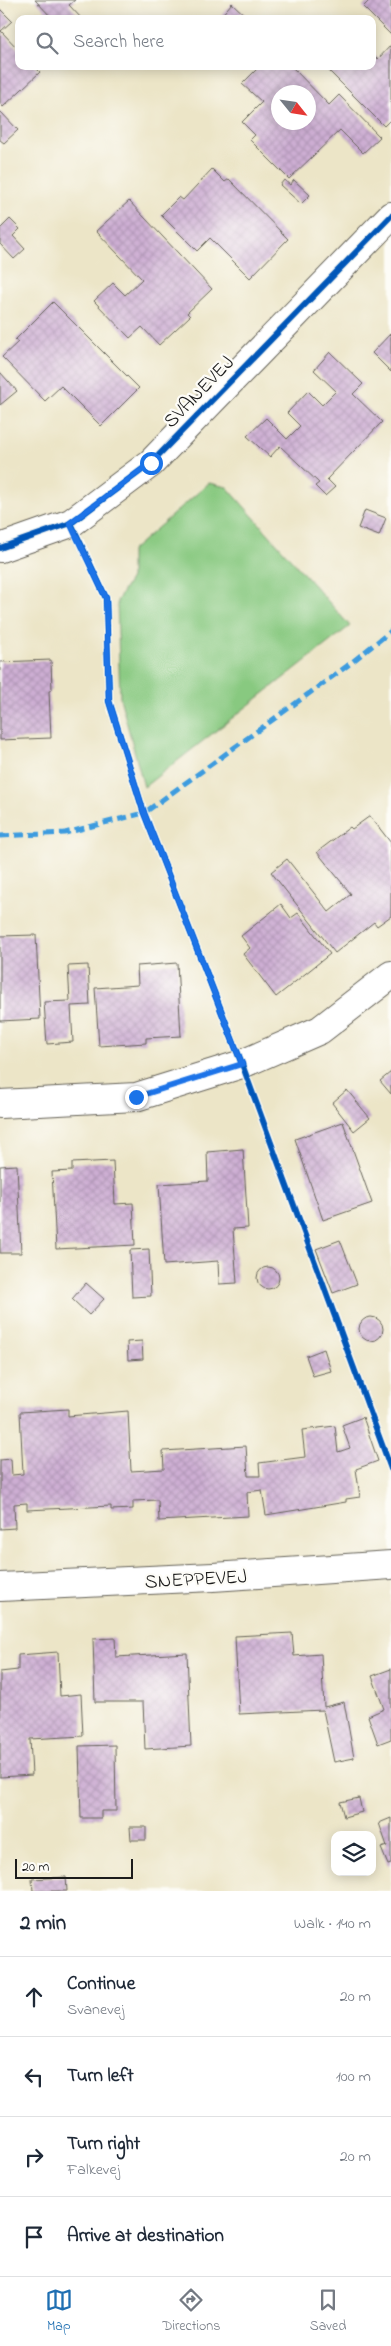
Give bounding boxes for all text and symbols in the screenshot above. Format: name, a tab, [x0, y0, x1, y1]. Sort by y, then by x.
search box	[15, 15, 376, 70]
icon: search	[33, 29, 61, 57]
text: Search here	[73, 29, 164, 56]
north arrow	[271, 85, 316, 130]
street label: SVANEVEJ	[158, 350, 242, 436]
route start	[140, 452, 163, 475]
route end	[125, 1086, 148, 1109]
street label: SNEPPEVEJ	[144, 1563, 248, 1598]
map controls	[331, 1831, 376, 1876]
button: layers	[331, 1831, 376, 1876]
scale bar	[15, 1856, 132, 1879]
text: 20 m	[22, 1857, 49, 1878]
text: 2 min	[20, 1909, 66, 1939]
text: Walk · 140 m	[294, 1912, 371, 1936]
text: Continue	[67, 1971, 135, 1998]
icon: ahead	[20, 1983, 48, 2011]
text: 20 m	[340, 1985, 371, 2009]
text: Svanevej	[67, 1998, 124, 2022]
icon: left	[20, 2063, 48, 2091]
text: Turn left	[67, 2063, 134, 2090]
text: 100 m	[336, 2065, 371, 2089]
text: Turn right	[67, 2131, 140, 2158]
icon: right	[20, 2143, 48, 2171]
text: 20 m	[340, 2145, 371, 2169]
text: Falkevej	[67, 2158, 120, 2182]
icon: arrive	[20, 2223, 48, 2251]
text: Arrive at destination	[67, 2223, 224, 2250]
tab: Map	[45, 2286, 73, 2337]
tab: Directions	[162, 2286, 220, 2337]
tab: Saved	[310, 2286, 346, 2337]

